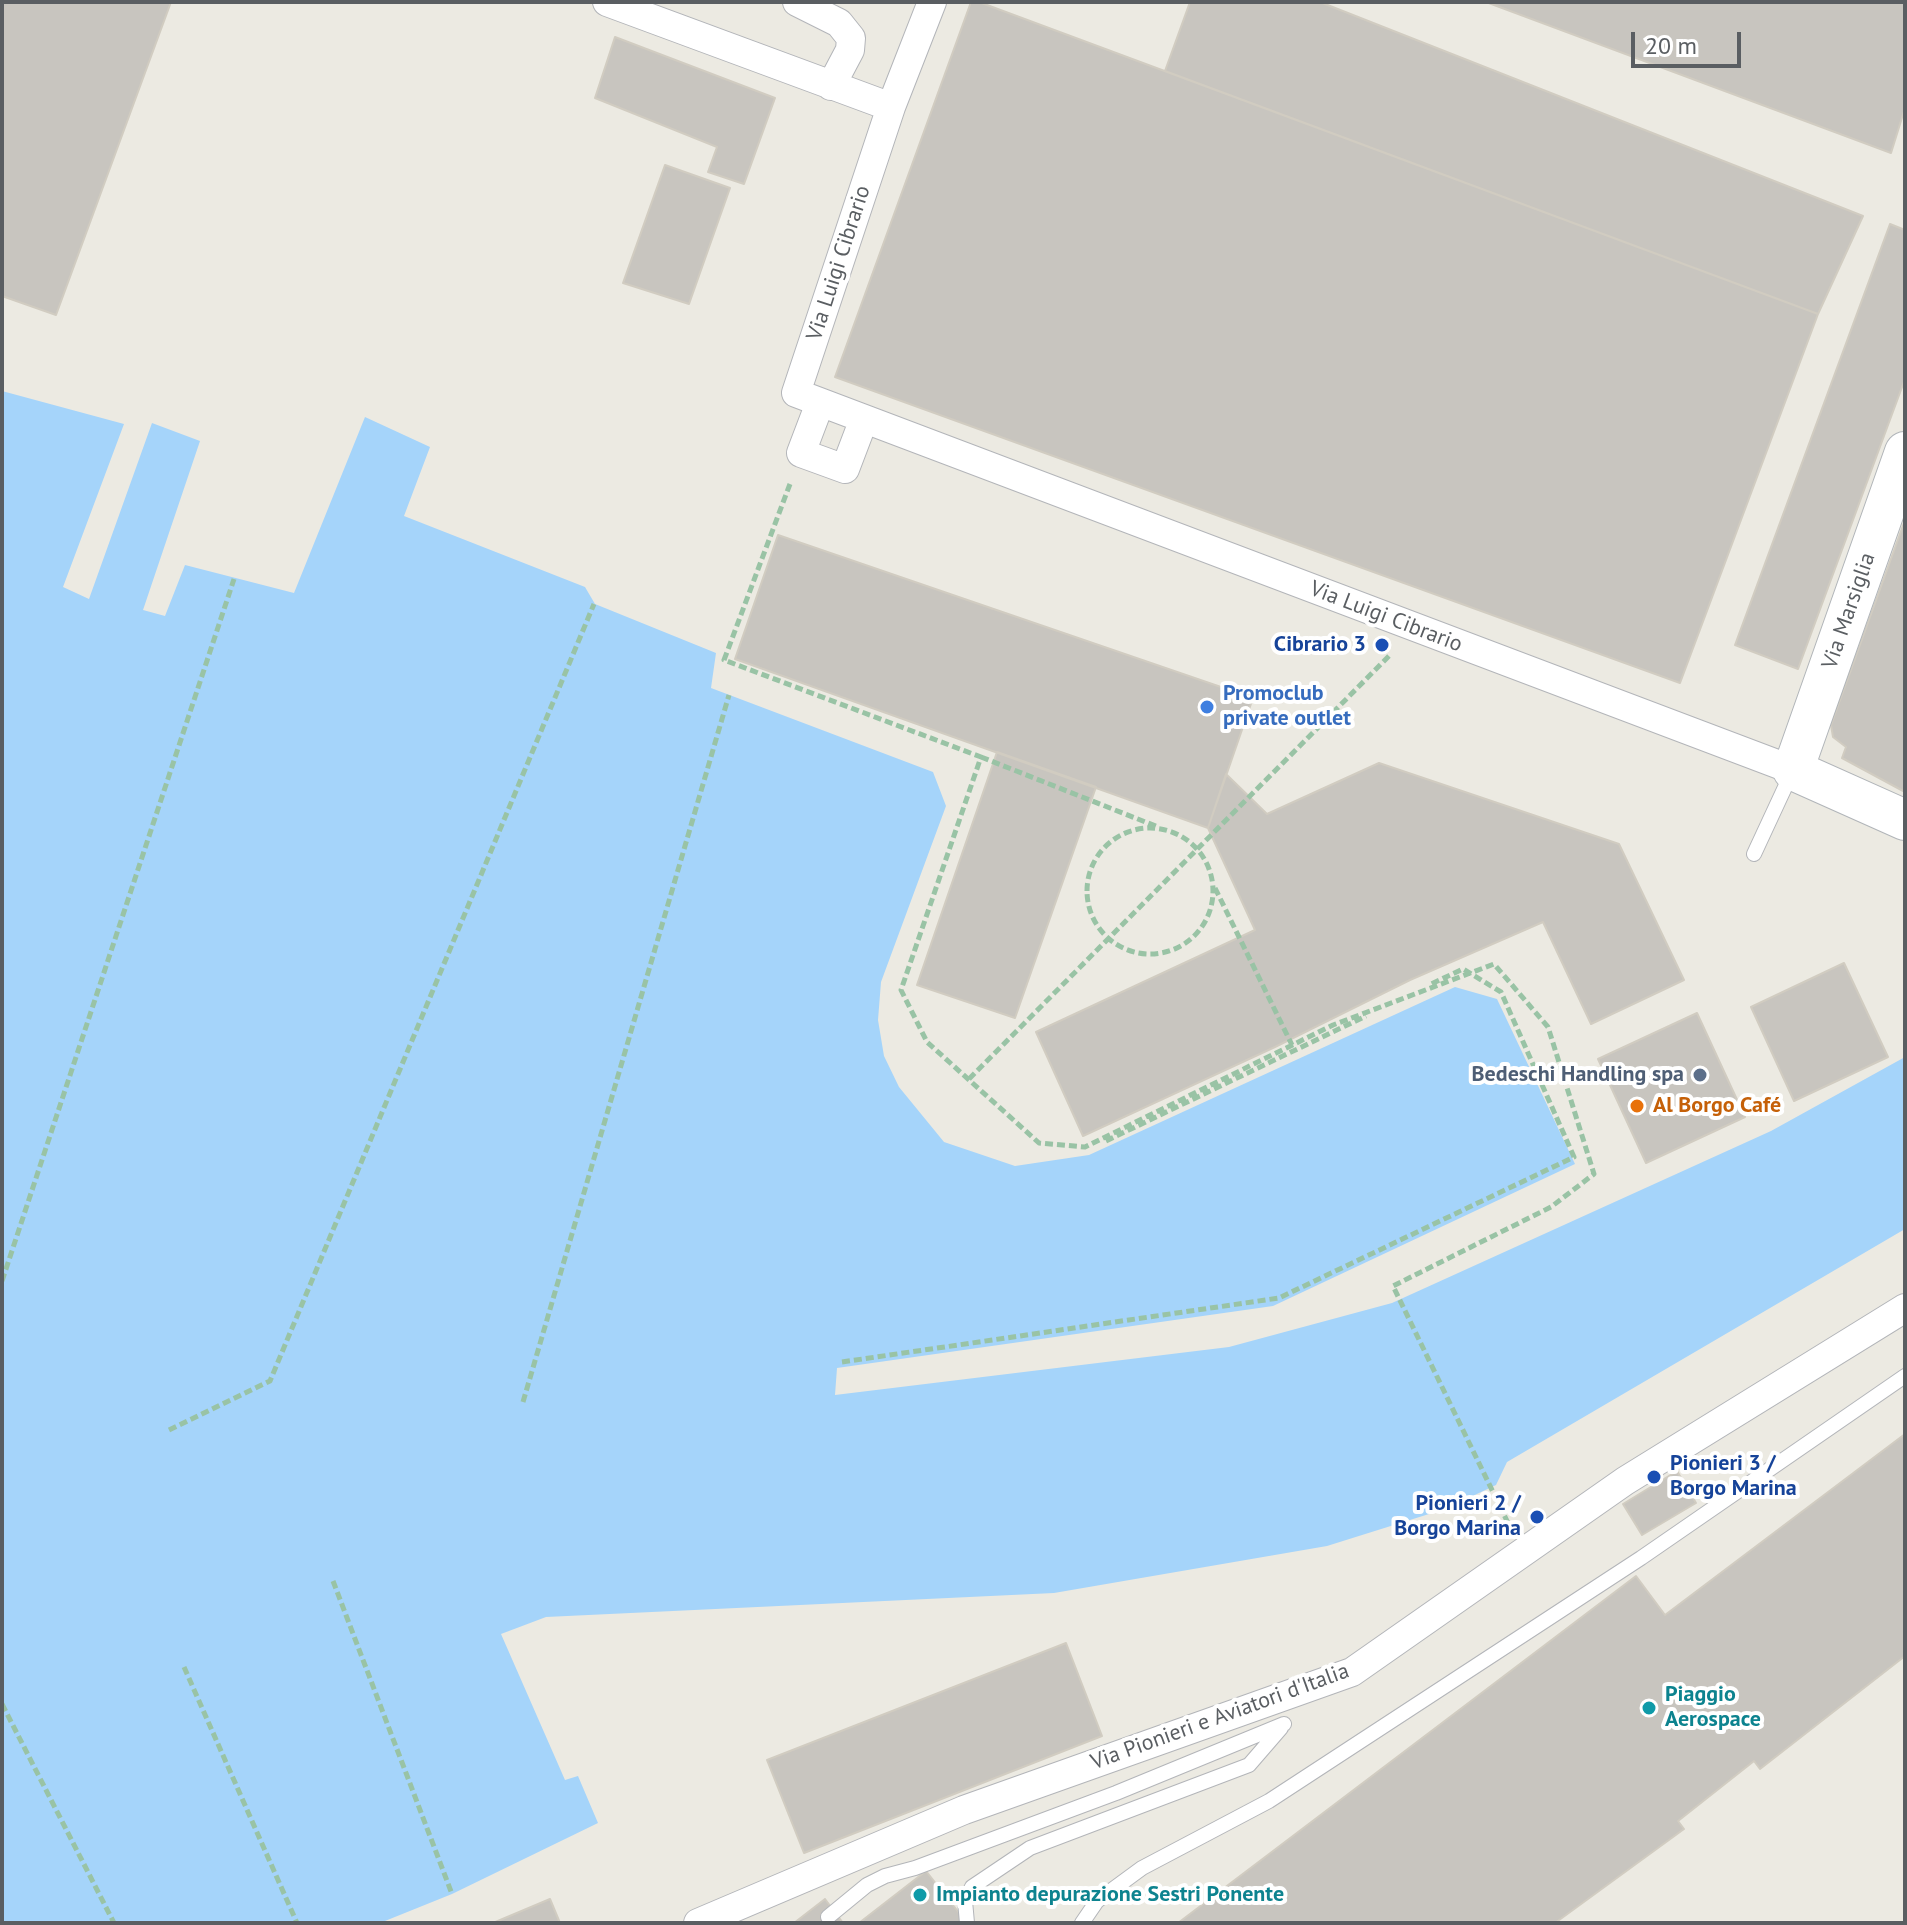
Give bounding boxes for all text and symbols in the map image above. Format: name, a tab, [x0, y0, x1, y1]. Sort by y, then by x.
scale bar	[1635, 16, 1745, 66]
text: 20 m	[1645, 30, 1697, 61]
street label: Via Luigi Cibrario	[802, 182, 876, 344]
street label: Via Marsiglia	[1817, 549, 1881, 673]
street label: Via Luigi Cibrario	[1306, 576, 1466, 658]
place label: Cibrario 3	[1274, 632, 1366, 658]
marker: Cibrario 3	[1373, 636, 1391, 654]
place label: Promoclub private outlet	[1223, 681, 1351, 732]
marker: Promoclub private outlet	[1198, 698, 1216, 716]
place label: Bedeschi Handling spa	[1472, 1062, 1684, 1088]
marker: Bedeschi Handling spa	[1691, 1066, 1709, 1084]
place label: Al Borgo Café	[1653, 1093, 1781, 1119]
marker: Al Borgo Café	[1628, 1097, 1646, 1115]
place label: Pionieri 3 / Borgo Marina	[1670, 1451, 1797, 1502]
marker: Pionieri 3 / Borgo Marina	[1645, 1468, 1663, 1486]
place label: Pionieri 2 / Borgo Marina	[1394, 1491, 1521, 1542]
marker: Pionieri 2 / Borgo Marina	[1528, 1508, 1546, 1526]
street label: Via Pionieri e Aviatori d'Italia	[1087, 1658, 1353, 1776]
place label: Piaggio Aerospace	[1665, 1682, 1761, 1734]
marker: Piaggio Aerospace	[1640, 1699, 1658, 1717]
place label: Impianto depurazione Sestri Ponente	[936, 1882, 1284, 1908]
marker: Impianto depurazione Sestri Ponente	[911, 1886, 929, 1904]

